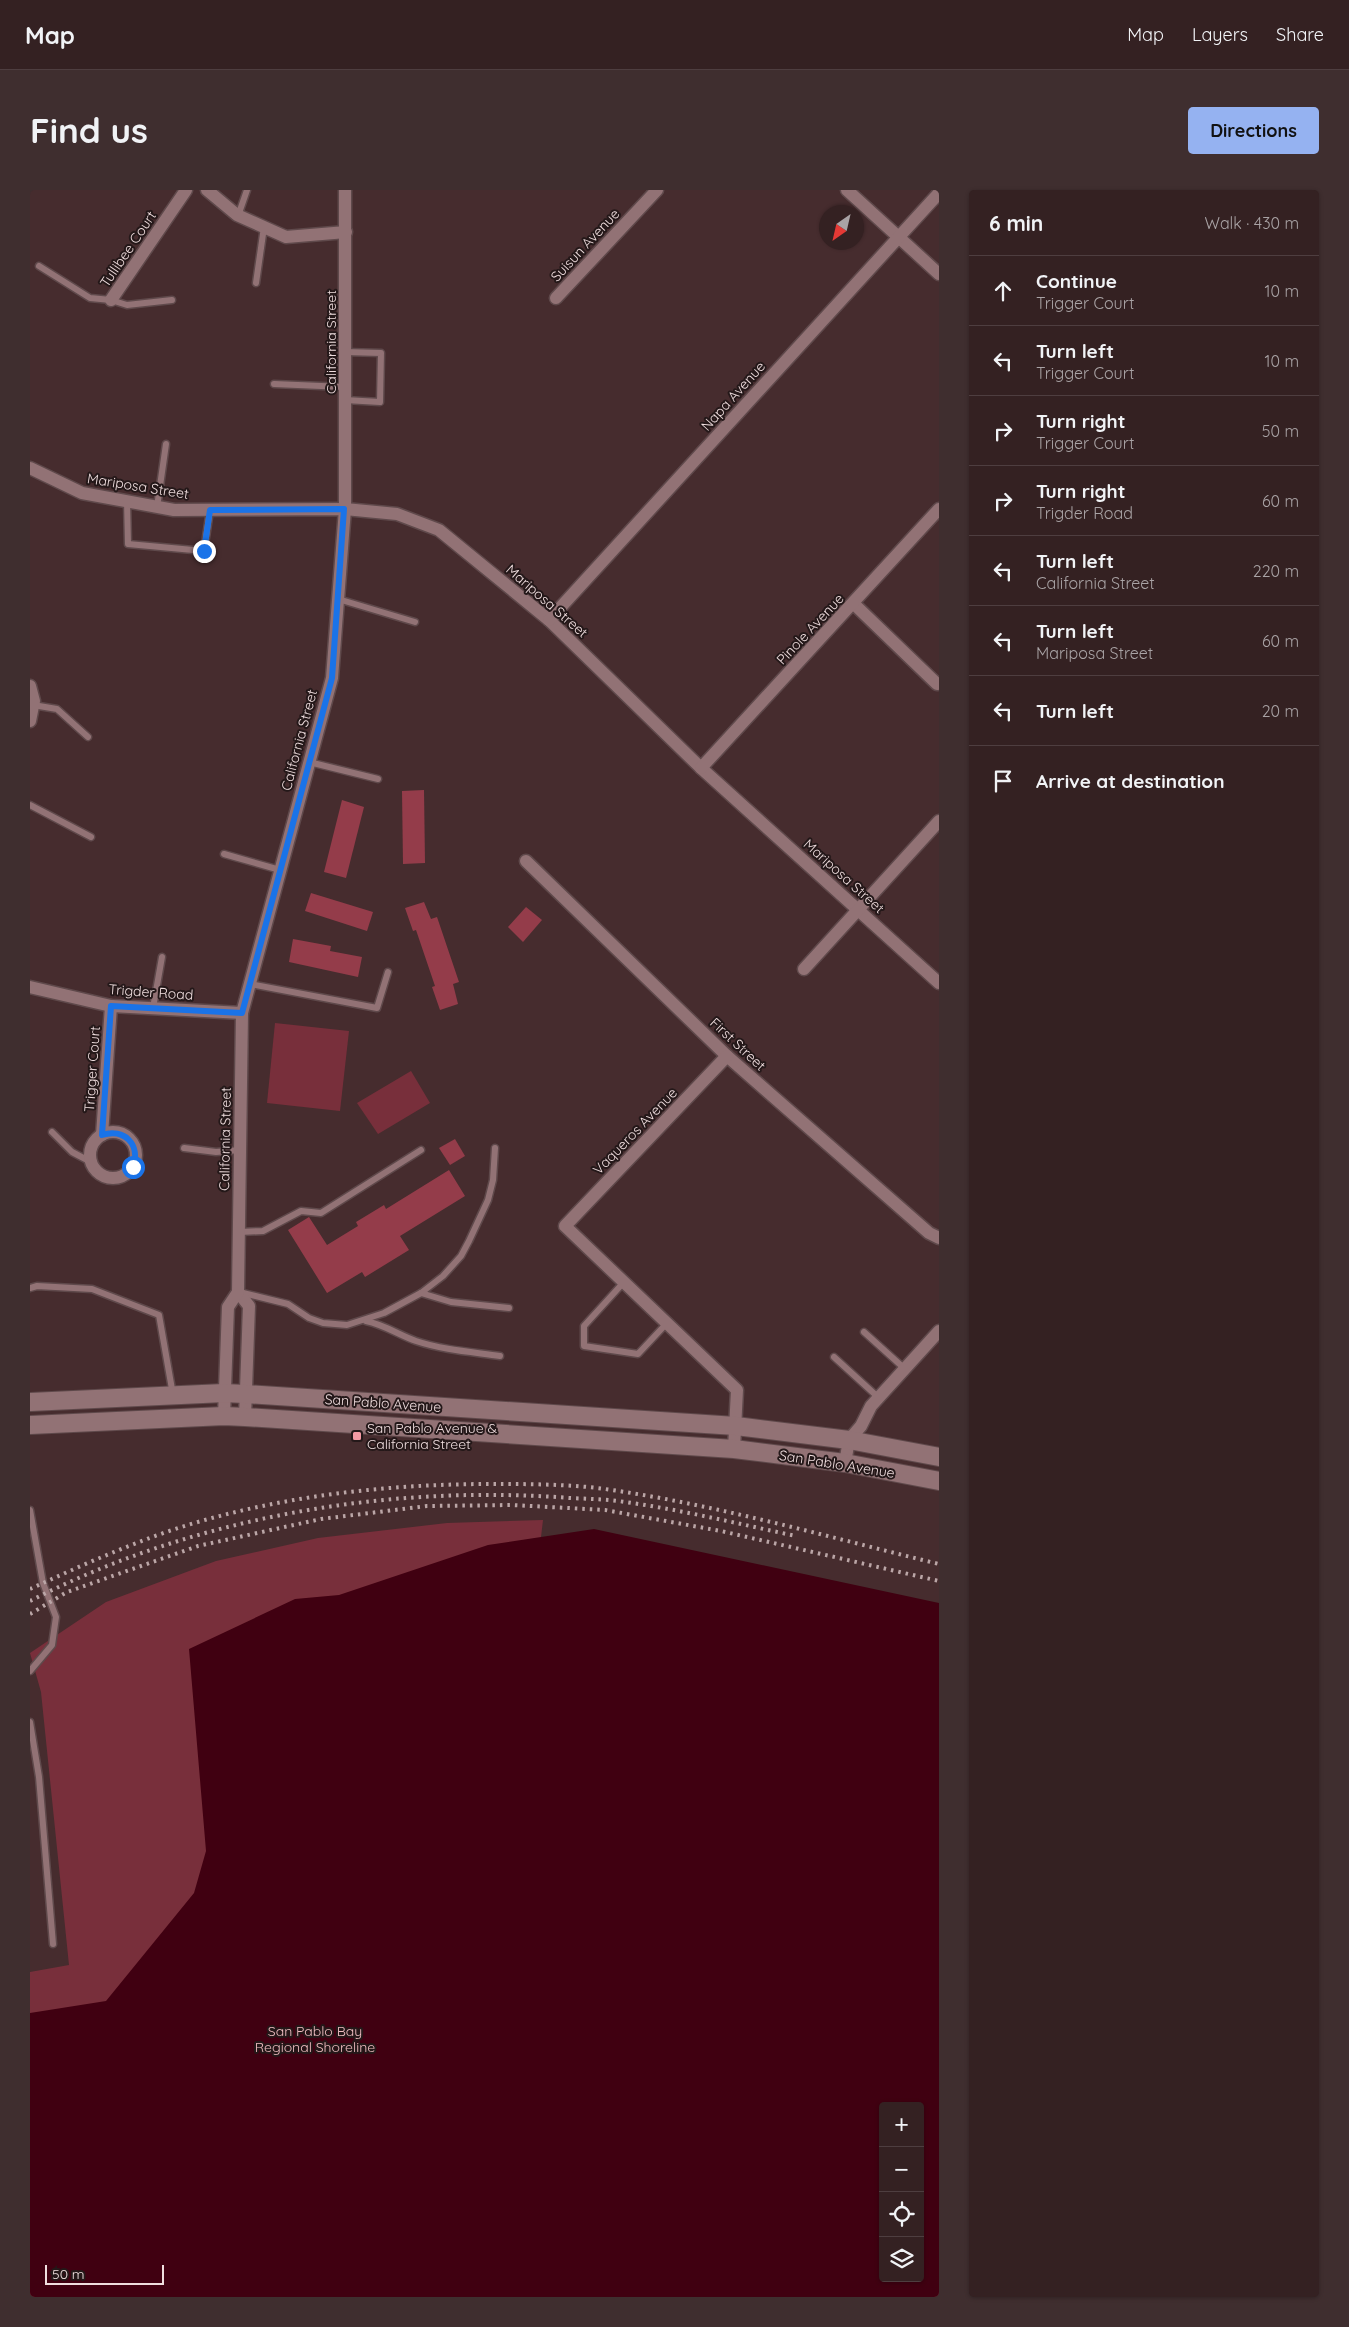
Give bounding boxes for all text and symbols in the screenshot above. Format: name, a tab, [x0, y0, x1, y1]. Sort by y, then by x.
text: Map	[25, 20, 75, 50]
text: Map	[1127, 23, 1164, 46]
text: Layers	[1192, 23, 1248, 46]
text: Share	[1276, 23, 1324, 46]
button: Directions	[1188, 107, 1319, 154]
text: Find us	[30, 108, 148, 152]
street label: Suisun Avenue	[547, 205, 623, 285]
north arrow	[819, 205, 864, 250]
street label: Tullibee Court	[96, 207, 160, 291]
text: 6 min	[989, 210, 1043, 236]
text: Walk · 430 m	[1205, 213, 1299, 233]
text: Continue	[1036, 269, 1117, 293]
icon: ahead	[989, 277, 1017, 305]
text: 10 m	[1265, 281, 1299, 301]
street label: California Street	[322, 290, 340, 394]
text: Trigger Court	[1036, 293, 1134, 313]
text: Turn left	[1036, 339, 1114, 363]
icon: left	[989, 347, 1017, 375]
text: 10 m	[1265, 351, 1299, 371]
street label: Napa Avenue	[697, 357, 769, 434]
text: Trigger Court	[1036, 363, 1134, 383]
text: Turn right	[1036, 409, 1125, 433]
icon: right	[989, 417, 1017, 445]
text: 50 m	[1262, 421, 1299, 441]
text: Trigger Court	[1036, 433, 1134, 453]
street label: Mariposa Street	[86, 469, 190, 503]
text: Turn right	[1036, 479, 1125, 503]
icon: right	[989, 487, 1017, 515]
text: 60 m	[1262, 491, 1299, 511]
text: Trigder Road	[1036, 503, 1133, 523]
route end	[193, 540, 216, 563]
text: Turn left	[1036, 549, 1114, 573]
icon: left	[989, 557, 1017, 585]
street label: Mariposa Street	[502, 561, 592, 642]
text: 220 m	[1253, 561, 1299, 581]
text: California Street	[1036, 573, 1155, 593]
street label: Pinole Avenue	[773, 590, 848, 668]
text: Turn left	[1036, 619, 1114, 643]
icon: left	[989, 627, 1017, 655]
text: 60 m	[1262, 631, 1299, 651]
text: Mariposa Street	[1036, 643, 1153, 663]
street label: California Street	[277, 687, 321, 792]
icon: left	[989, 697, 1017, 725]
text: Turn left	[1036, 699, 1114, 723]
text: 20 m	[1262, 701, 1299, 721]
icon: arrive	[989, 767, 1017, 795]
text: Arrive at destination	[1036, 769, 1225, 793]
street label: Mariposa Street	[800, 835, 888, 917]
street label: Trigder Road	[108, 980, 194, 1004]
street label: First Street	[706, 1014, 770, 1075]
street label: Trigger Court	[80, 1025, 104, 1113]
street label: Vaqueros Avenue	[589, 1084, 681, 1178]
street label: California Street	[215, 1087, 235, 1191]
route start	[122, 1156, 145, 1179]
street label: San Pablo Avenue	[324, 1390, 442, 1416]
place label: San Pablo Avenue & California Street	[367, 1419, 498, 1453]
marker: San Pablo Avenue & California Street	[351, 1430, 363, 1442]
street label: San Pablo Avenue	[778, 1446, 896, 1482]
park label: San Pablo Bay Regional Shoreline	[255, 2022, 375, 2056]
map controls	[879, 2102, 924, 2282]
button: +	[879, 2102, 924, 2147]
button: −	[879, 2147, 924, 2192]
button: locate	[879, 2192, 924, 2237]
button: layers	[879, 2237, 924, 2282]
scale bar	[45, 2262, 164, 2285]
text: 50 m	[52, 2265, 85, 2283]

